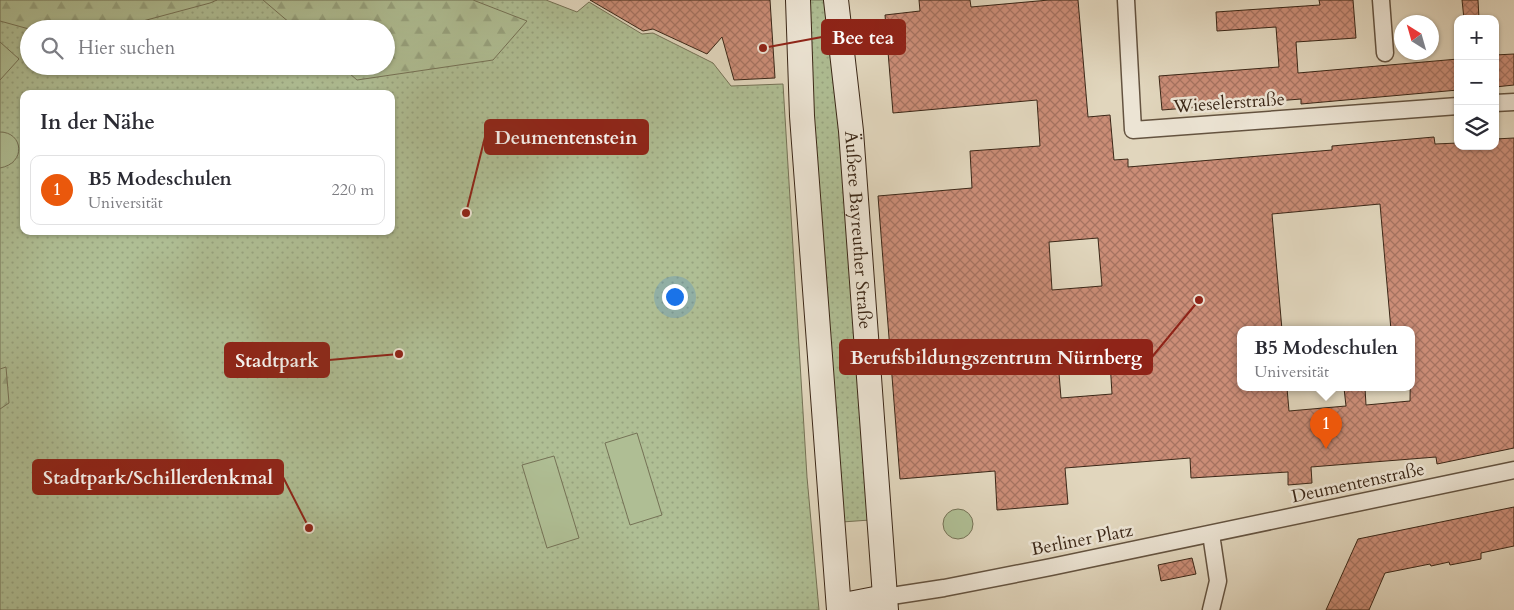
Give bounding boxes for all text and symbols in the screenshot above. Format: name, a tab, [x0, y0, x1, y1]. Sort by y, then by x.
north arrow	[1394, 15, 1439, 60]
map controls	[1454, 15, 1499, 150]
button: +	[1454, 15, 1499, 60]
search box	[20, 20, 395, 75]
callout: Bee tea	[822, 20, 905, 54]
text: Bee tea	[832, 25, 895, 51]
icon: search	[38, 34, 66, 62]
text: Hier suchen	[78, 35, 175, 61]
button: −	[1454, 60, 1499, 105]
street label: Wieselerstraße	[1171, 87, 1286, 119]
button: layers	[1454, 105, 1499, 150]
text: In der Nähe	[40, 108, 155, 137]
callout: Deumentenstein	[485, 120, 648, 154]
text: Deumentenstein	[495, 125, 638, 151]
street label: Äußere Bayreuther Straße	[839, 130, 878, 330]
text: B5 Modeschulen	[88, 166, 232, 192]
text: 1	[53, 179, 61, 201]
text: 220 m	[332, 179, 374, 201]
text: Universität	[88, 192, 163, 214]
your location	[662, 284, 688, 310]
popup	[1237, 326, 1415, 391]
text: B5 Modeschulen	[1254, 335, 1398, 361]
callout: Berufsbildungszentrum Nürnberg	[840, 340, 1152, 374]
callout: Stadtpark	[225, 343, 329, 377]
text: Berufsbildungszentrum Nürnberg	[850, 345, 1143, 371]
text: Stadtpark	[235, 348, 319, 374]
text: Universität	[1254, 361, 1329, 383]
pin: 1	[1310, 408, 1342, 449]
street label: Deumentenstraße	[1289, 457, 1427, 509]
callout: Stadtpark/Schillerdenkmal	[33, 460, 283, 494]
text: Stadtpark/Schillerdenkmal	[43, 465, 273, 491]
street label: Berliner Platz	[1029, 518, 1135, 562]

